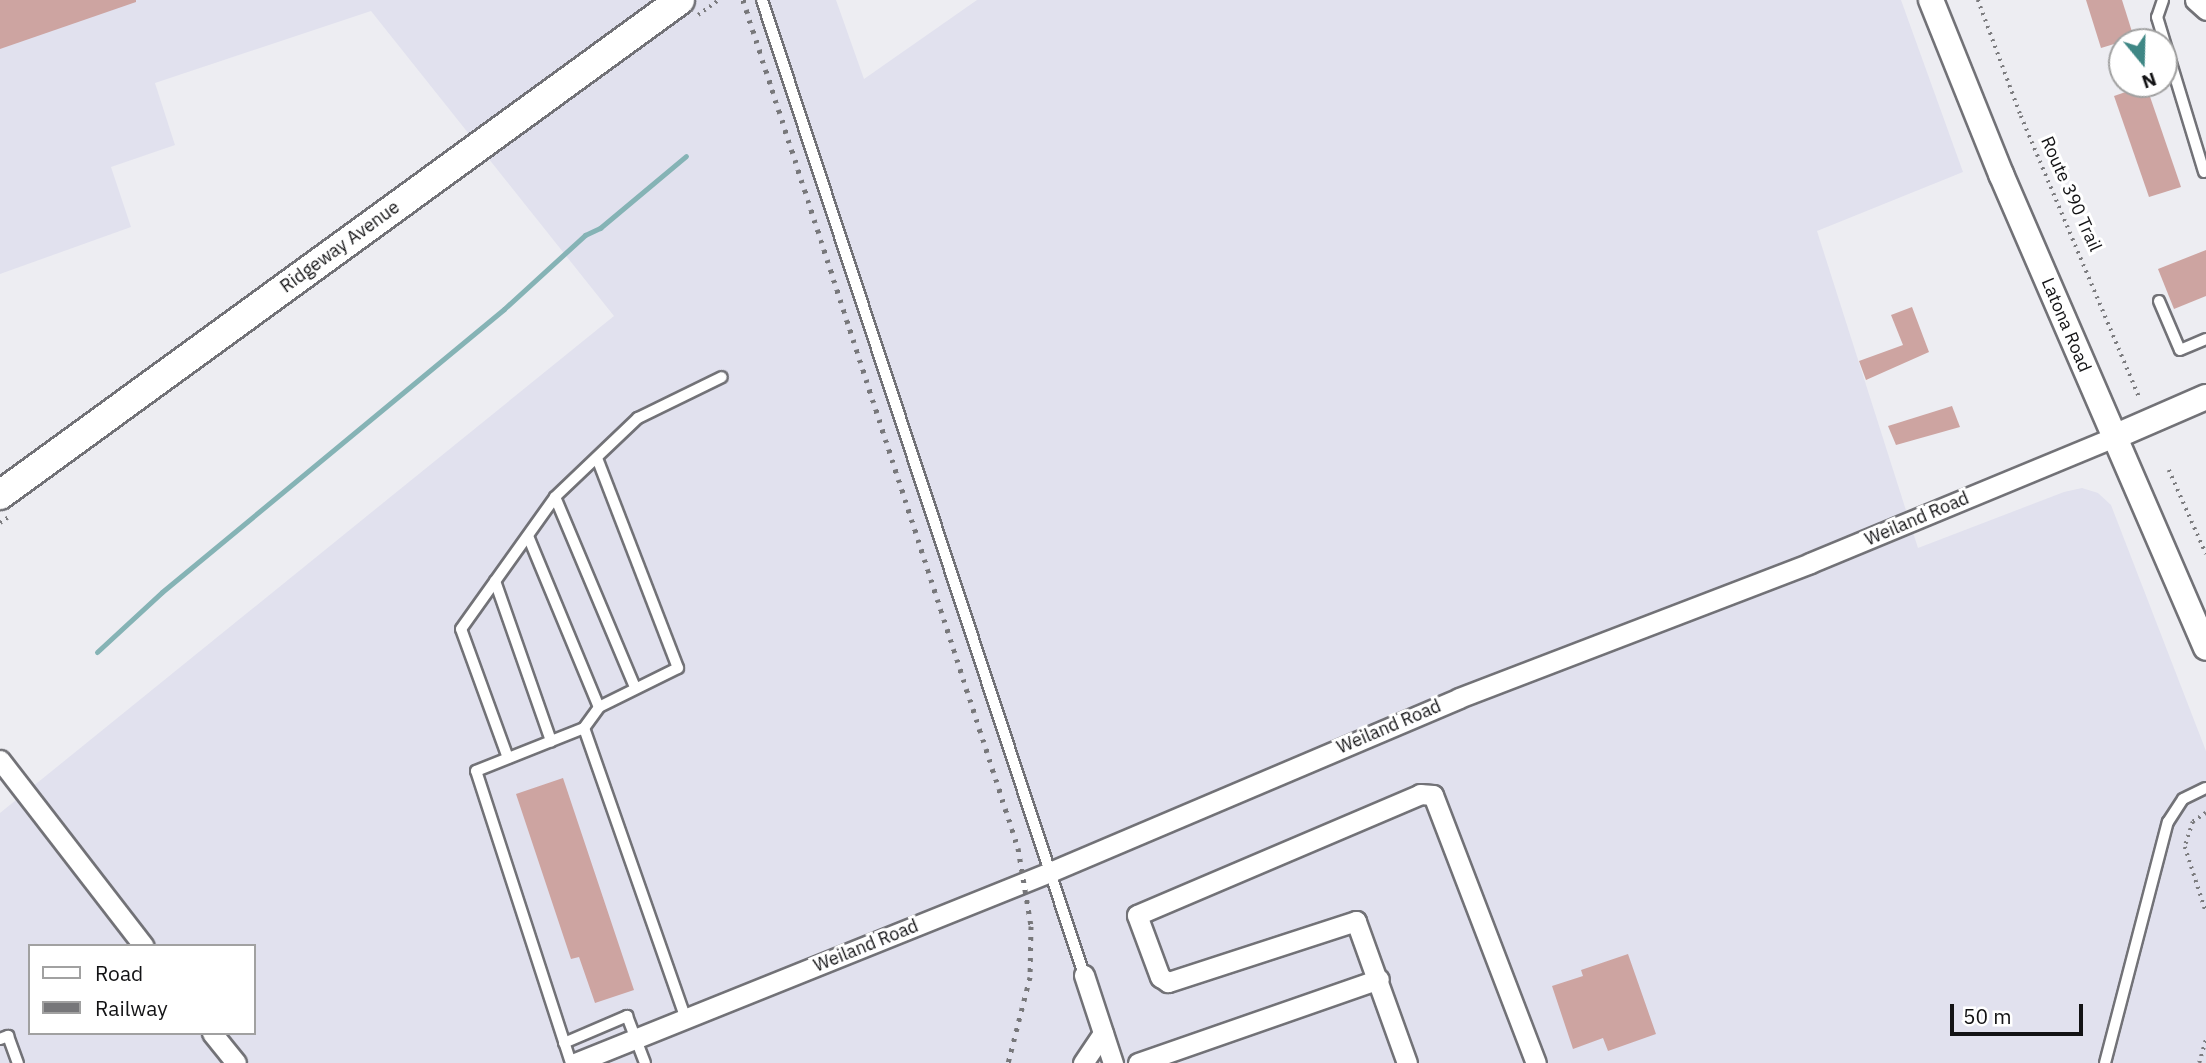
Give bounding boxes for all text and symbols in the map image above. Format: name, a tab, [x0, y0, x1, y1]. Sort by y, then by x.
north arrow	[2108, 28, 2178, 98]
text: N	[2139, 67, 2160, 95]
street label: Route 390 Trail	[2036, 133, 2106, 255]
street label: Ridgeway Avenue	[276, 196, 404, 298]
street label: Latona Road	[2036, 275, 2096, 375]
street label: Weiland Road	[1862, 487, 1972, 551]
street label: Weiland Road	[1334, 695, 1444, 759]
street label: Weiland Road	[811, 915, 921, 977]
legend	[28, 944, 256, 1035]
text: Road	[95, 959, 143, 987]
scale bar	[1954, 990, 2087, 1034]
text: Railway	[95, 994, 168, 1022]
text: 50 m	[1963, 1002, 2012, 1030]

